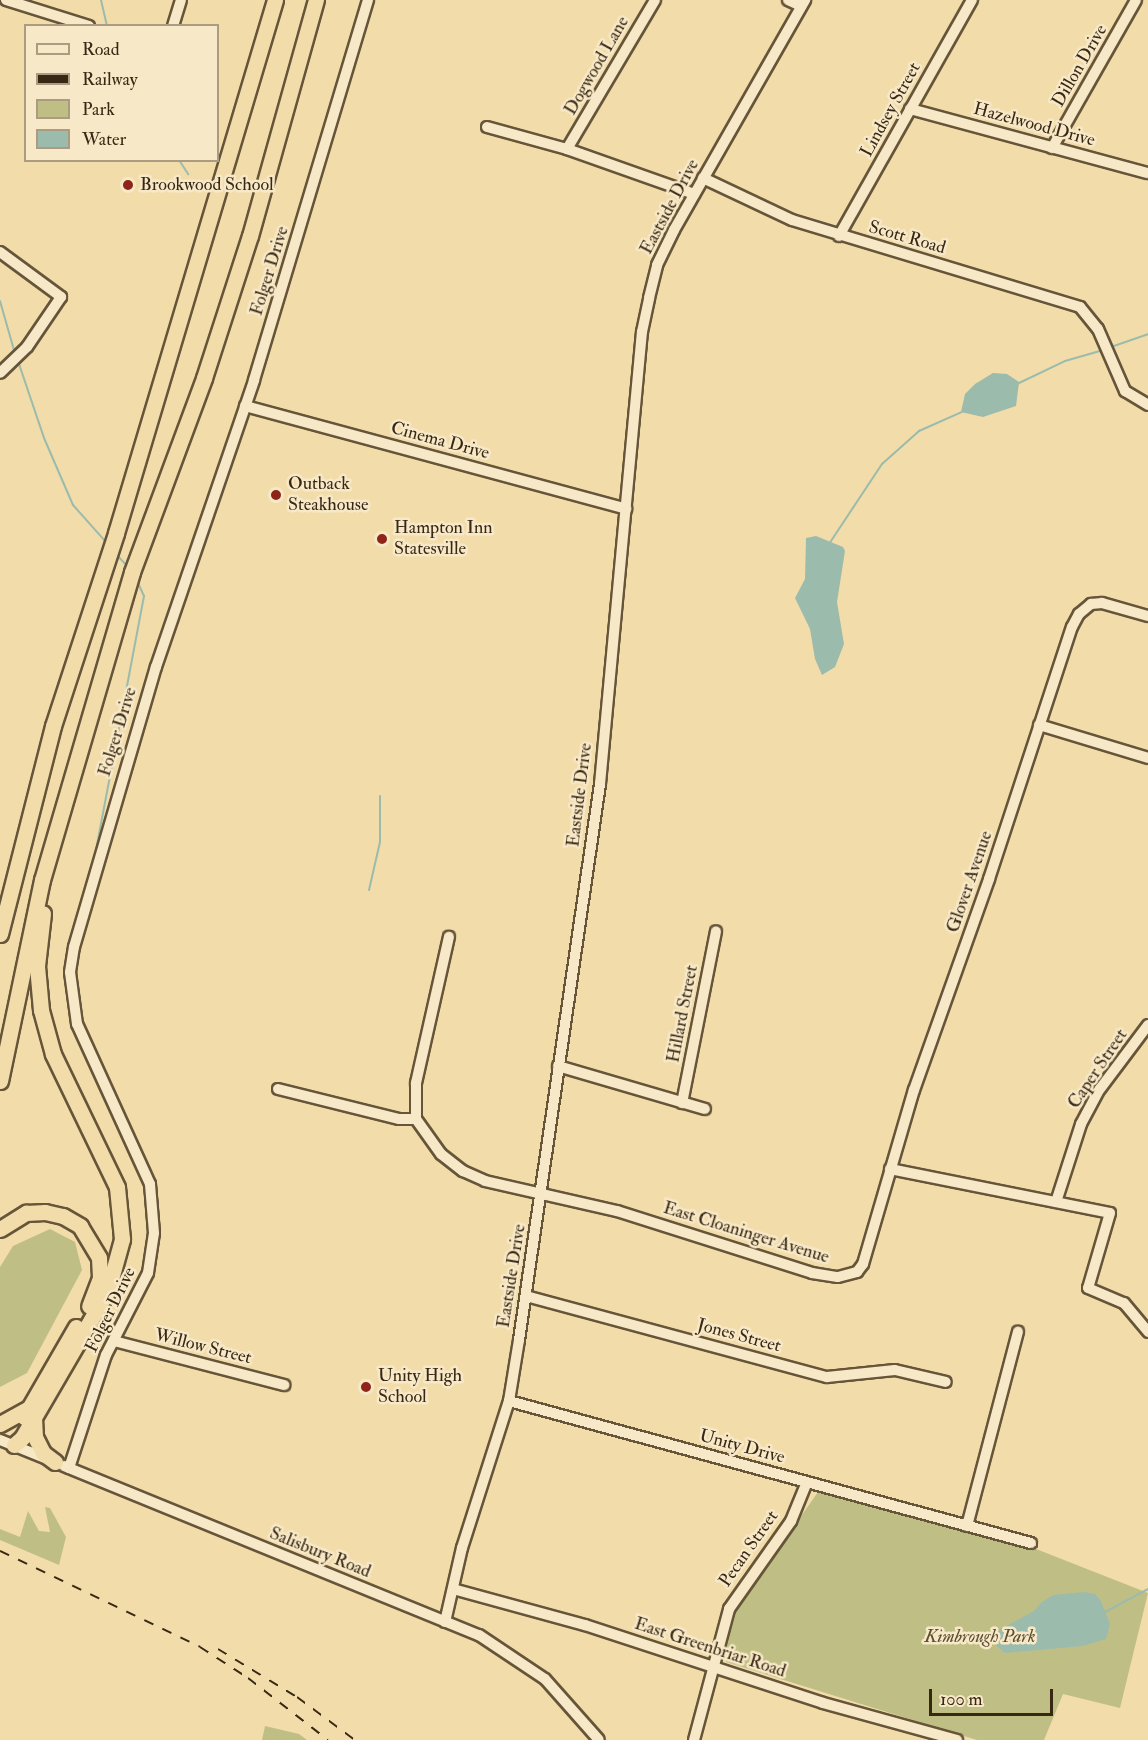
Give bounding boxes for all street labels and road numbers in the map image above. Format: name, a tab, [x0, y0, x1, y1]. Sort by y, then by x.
street label: Dogwood Lane	[560, 13, 634, 119]
street label: Dillon Drive	[1048, 21, 1112, 111]
street label: Lindsey Street	[856, 59, 926, 161]
street label: Hazelwood Drive	[971, 98, 1097, 152]
street label: Eastside Drive	[636, 156, 704, 258]
street label: Scott Road	[866, 217, 948, 259]
street label: Folger Drive	[246, 224, 294, 318]
street label: Cinema Drive	[388, 417, 492, 465]
street label: Folger Drive	[94, 685, 142, 779]
street label: Eastside Drive	[563, 742, 597, 848]
street label: Glover Avenue	[943, 828, 997, 936]
street label: Hillard Street	[663, 963, 703, 1065]
street label: Caper Street	[1064, 1025, 1132, 1113]
street label: East Cloaninger Avenue	[660, 1197, 832, 1269]
street label: Eastside Drive	[493, 1223, 531, 1329]
street label: Folger Drive	[81, 1264, 141, 1356]
street label: Jones Street	[695, 1314, 783, 1358]
street label: Willow Street	[152, 1325, 254, 1369]
street label: Unity Drive	[697, 1425, 787, 1469]
street label: Pecan Street	[715, 1506, 783, 1592]
street label: Salisbury Road	[266, 1523, 374, 1583]
street label: East Greenbriar Road	[632, 1613, 788, 1683]

